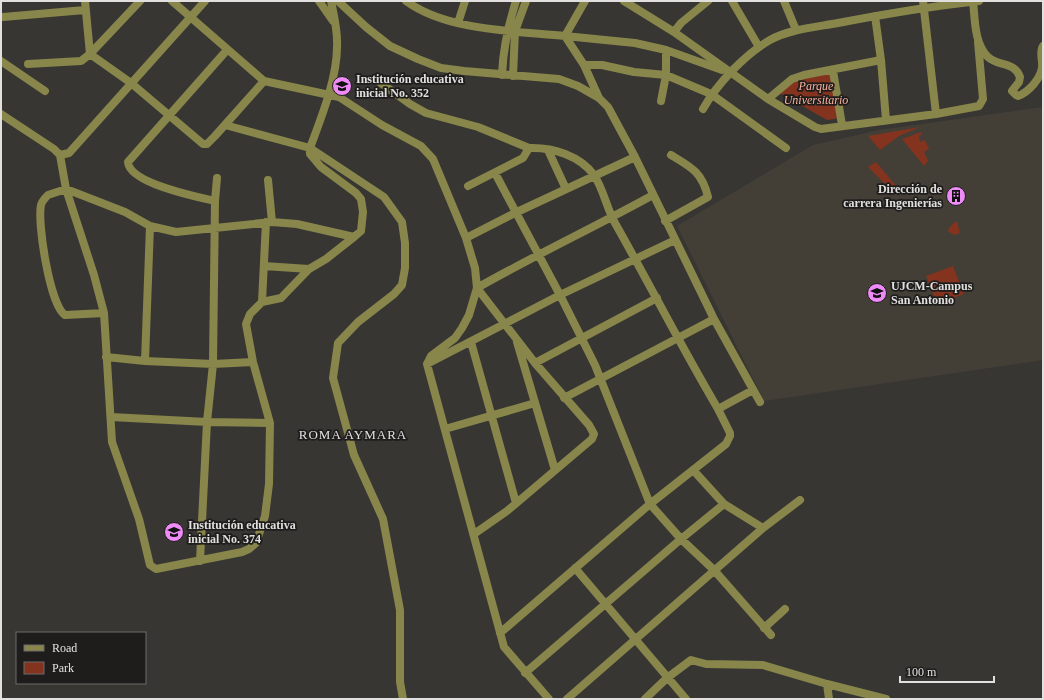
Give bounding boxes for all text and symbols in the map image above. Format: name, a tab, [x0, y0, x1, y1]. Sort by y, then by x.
place label: Institución educativa inicial No. 352	[356, 72, 464, 100]
school or university icon: Institución educativa inicial No. 352	[331, 75, 353, 97]
park label: Parque Universitario	[784, 79, 848, 107]
place label: Dirección de carrera Ingenierías	[843, 182, 943, 210]
building icon: Dirección de carrera Ingenierías	[945, 185, 967, 207]
place label: UJCM-Campus San Antonio	[891, 279, 973, 307]
school or university icon: UJCM-Campus San Antonio	[866, 282, 888, 304]
district label: ROMA AYMARA	[299, 427, 407, 442]
place label: Institución educativa inicial No. 374	[188, 518, 296, 546]
school or university icon: Institución educativa inicial No. 374	[163, 521, 185, 543]
legend	[16, 632, 146, 684]
text: Road	[52, 641, 77, 655]
scale bar	[900, 658, 994, 684]
text: Park	[52, 661, 74, 675]
text: 100 m	[906, 665, 937, 679]

